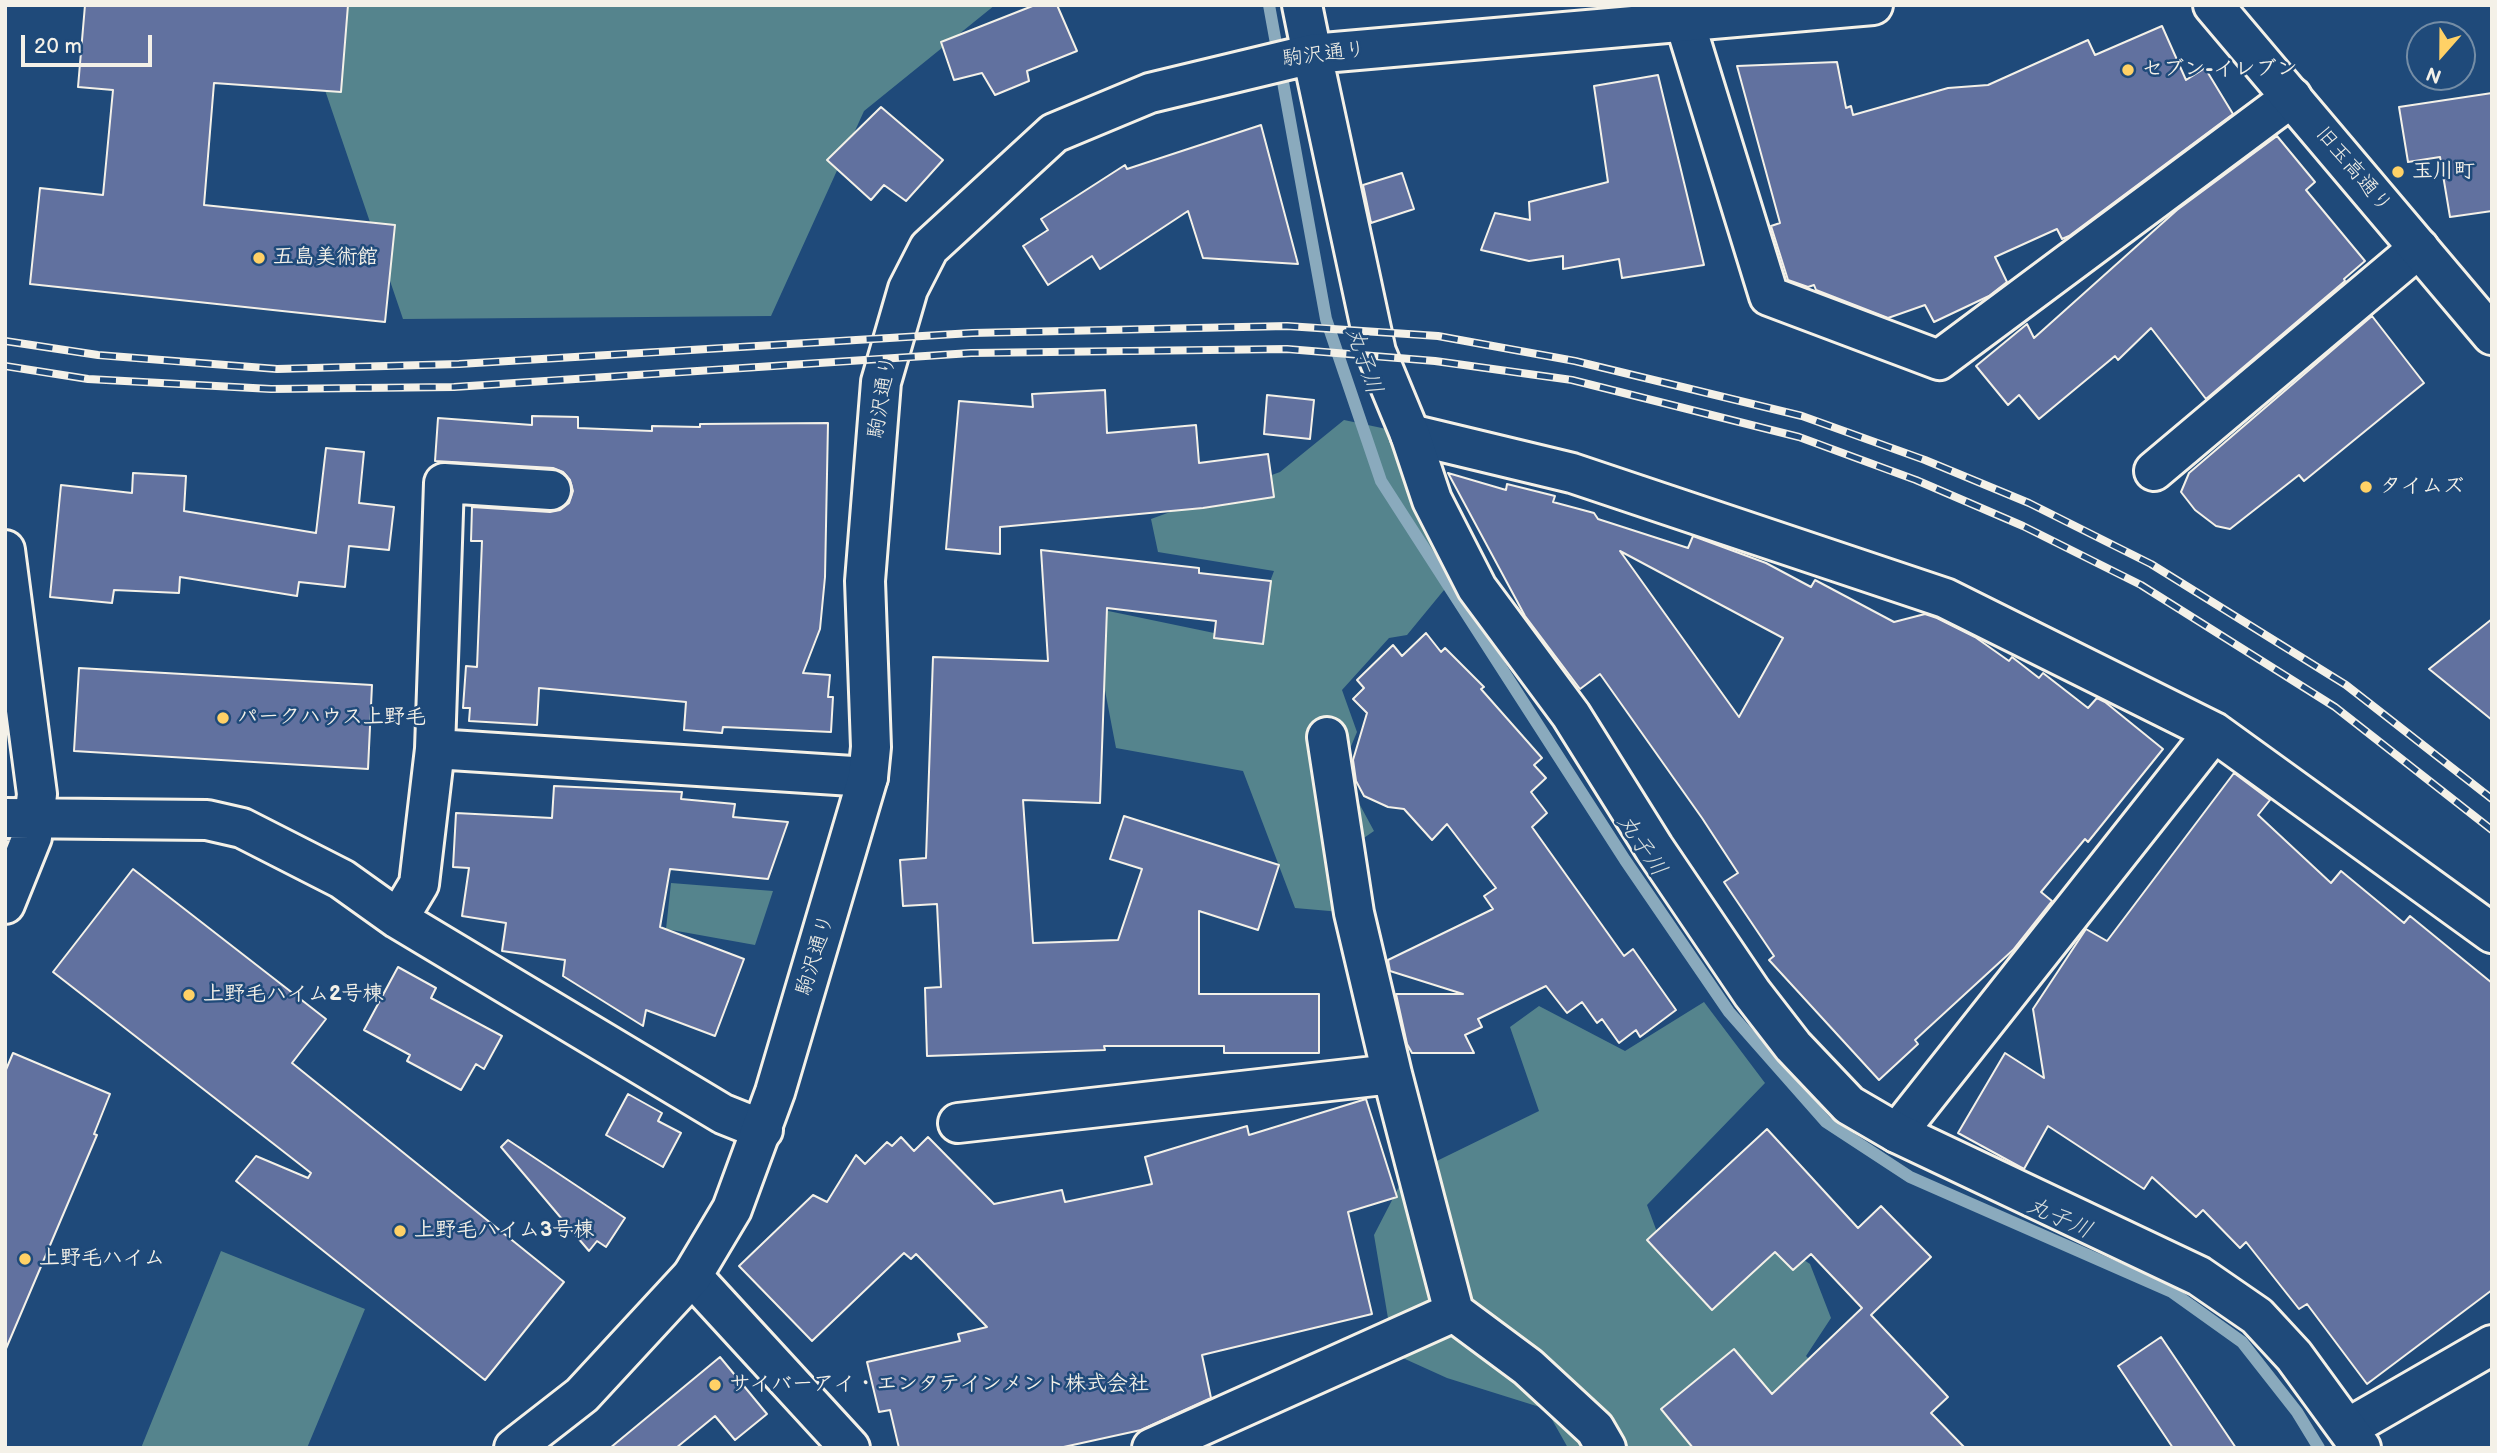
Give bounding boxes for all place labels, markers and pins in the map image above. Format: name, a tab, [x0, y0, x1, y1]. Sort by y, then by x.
place label: セブン-イレブン	[2142, 57, 2298, 83]
marker: セブン-イレブン	[2120, 62, 2136, 78]
place label: 玉川町	[2412, 159, 2475, 185]
marker: 玉川町	[2390, 164, 2406, 180]
place label: 五島美術館	[273, 245, 378, 271]
marker: 五島美術館	[251, 250, 267, 266]
place label: タイムズ	[2380, 474, 2464, 500]
marker: タイムズ	[2358, 479, 2374, 495]
place label: パークハウス上野毛	[237, 705, 426, 731]
marker: パークハウス上野毛	[215, 710, 231, 726]
place label: 上野毛ハイム2号棟	[203, 982, 384, 1008]
marker: 上野毛ハイム2号棟	[181, 987, 197, 1003]
place label: 上野毛ハイム3号棟	[414, 1218, 594, 1244]
marker: 上野毛ハイム3号棟	[392, 1223, 408, 1239]
place label: 上野毛ハイム	[39, 1246, 165, 1272]
marker: 上野毛ハイム	[17, 1251, 33, 1267]
place label: サイバーアイ・エンタテインメント株式会社	[729, 1372, 1149, 1398]
marker: サイバーアイ・エンタテインメント株式会社	[707, 1377, 723, 1393]

